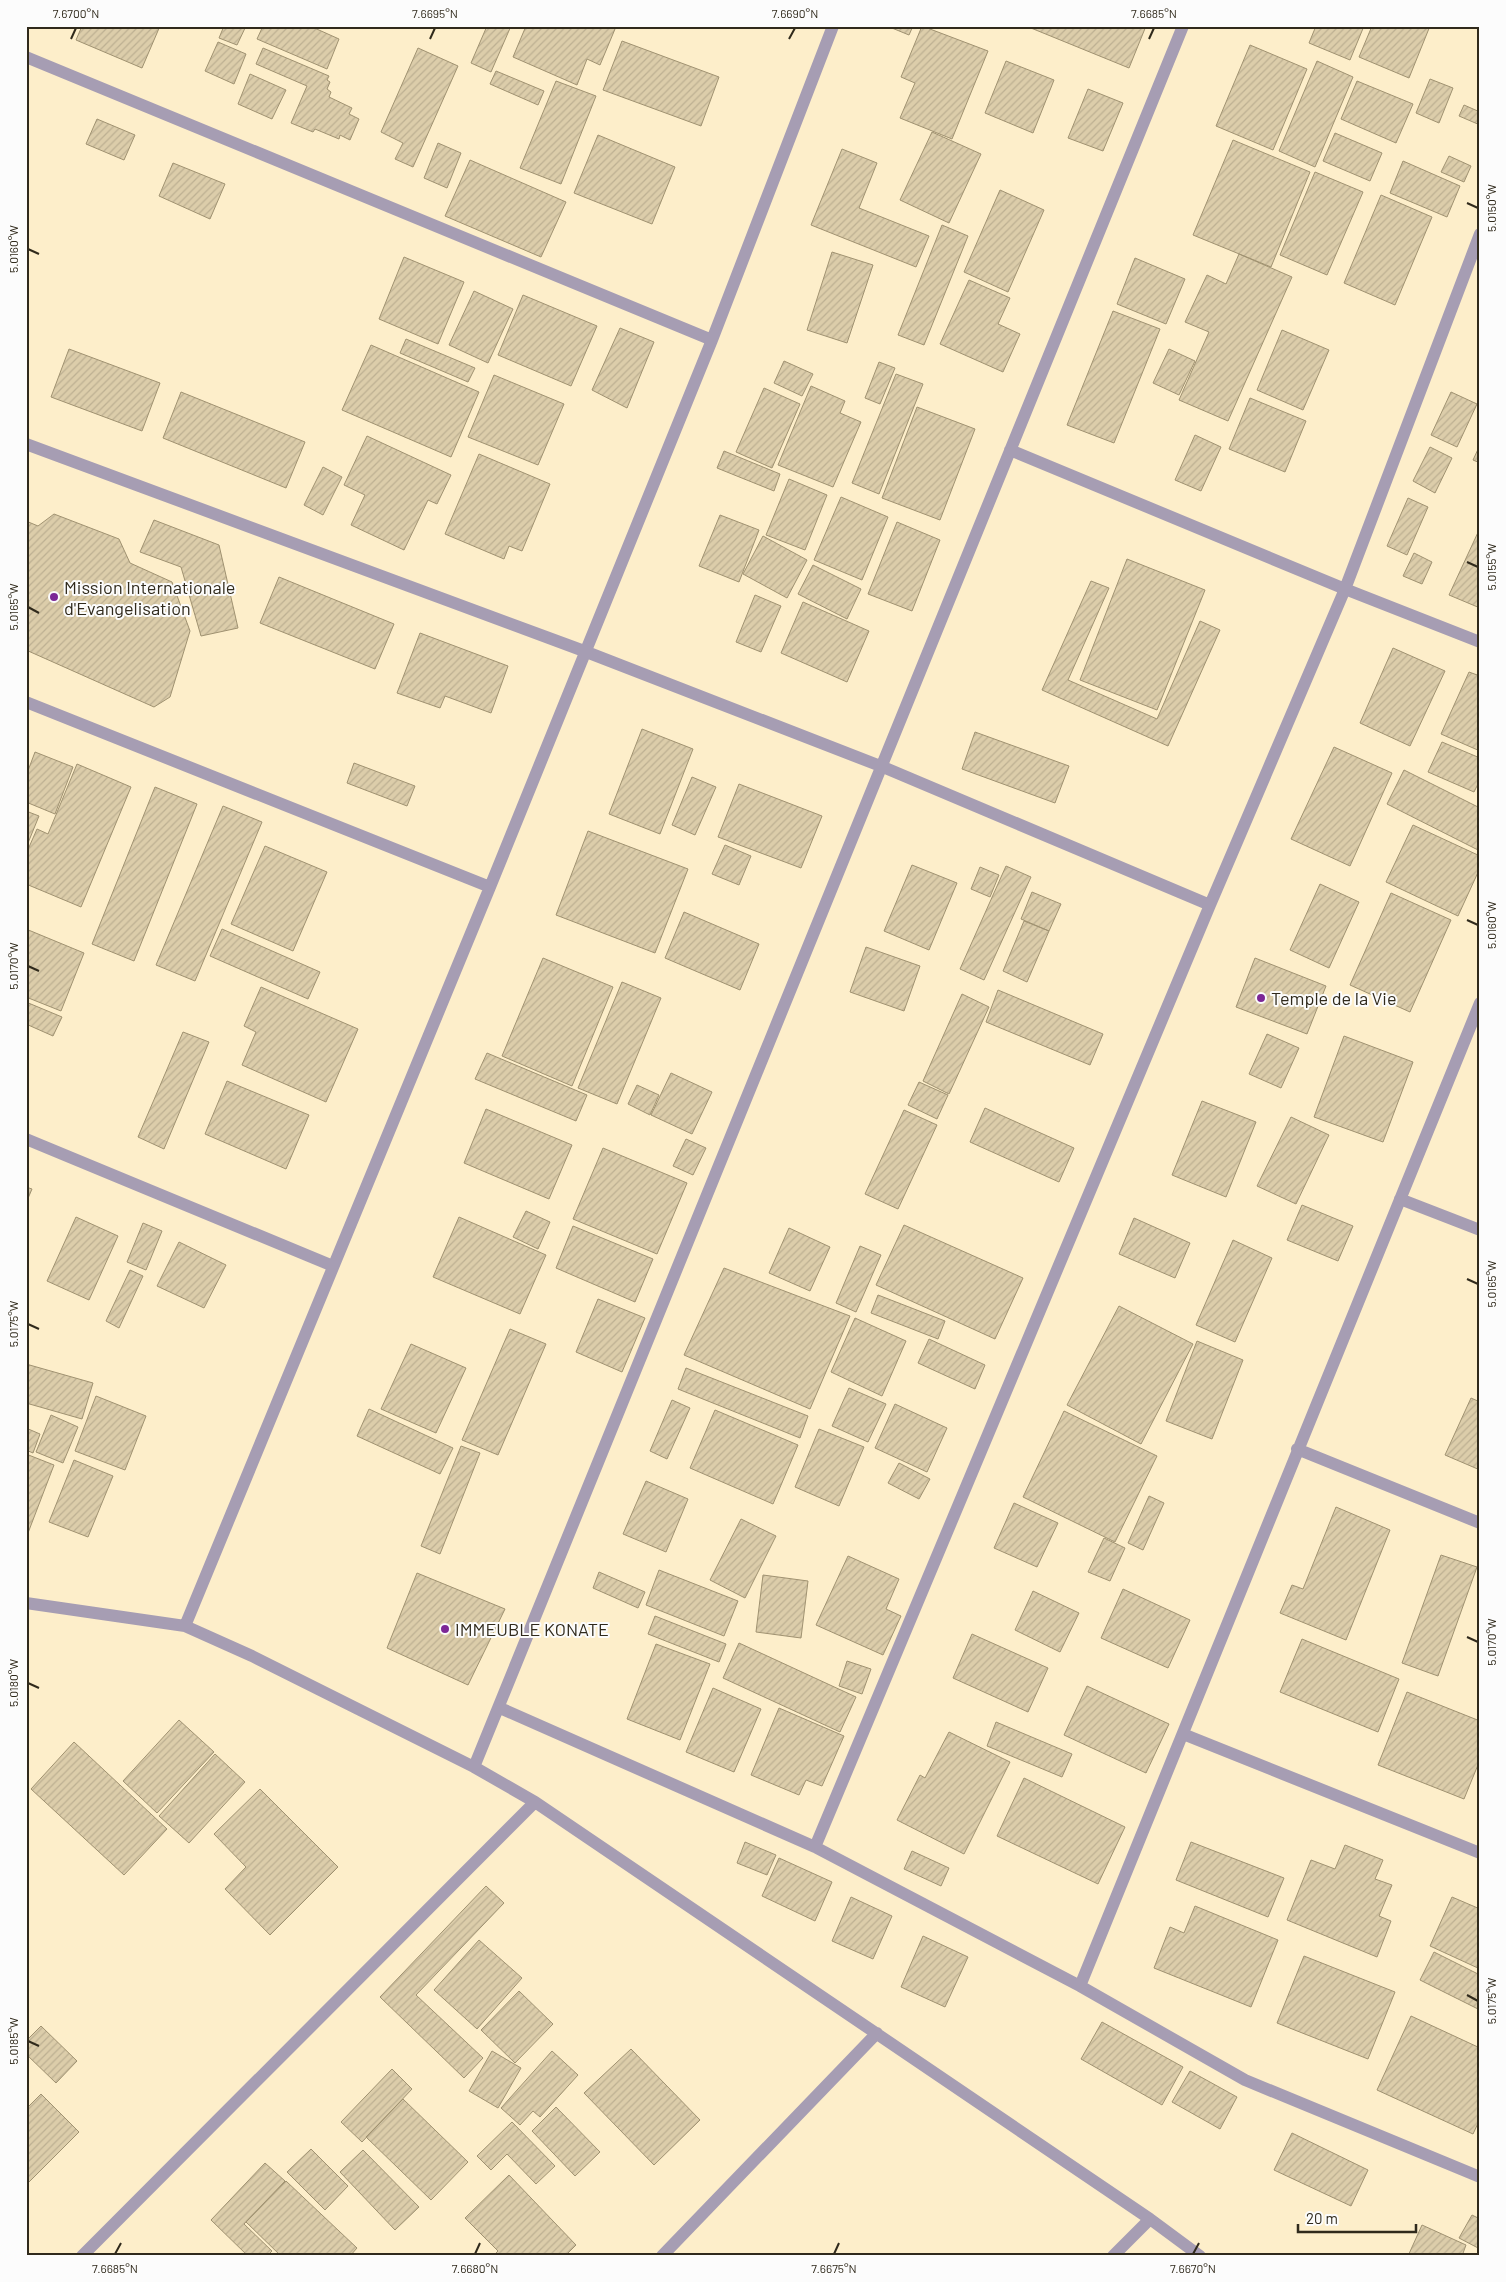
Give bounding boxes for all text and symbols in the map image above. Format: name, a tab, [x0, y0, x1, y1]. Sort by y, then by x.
text: 7.6700°N	[53, 6, 99, 20]
text: 7.6695°N	[412, 6, 458, 20]
text: 7.6690°N	[772, 6, 818, 20]
text: 7.6685°N	[1131, 6, 1177, 20]
text: 5.0150°W	[1484, 184, 1498, 232]
text: 5.0160°W	[6, 225, 20, 273]
text: 5.0155°W	[1484, 543, 1498, 591]
place label: Mission Internationale d'Evangelisation	[64, 576, 235, 619]
text: 5.0165°W	[6, 583, 20, 631]
marker: Mission Internationale d'Evangelisation	[48, 591, 60, 603]
text: 5.0160°W	[1484, 901, 1498, 949]
text: 5.0170°W	[6, 942, 20, 990]
place label: Temple de la Vie	[1271, 987, 1396, 1009]
marker: Temple de la Vie	[1255, 992, 1267, 1004]
text: 5.0165°W	[1484, 1260, 1498, 1308]
text: 5.0175°W	[6, 1300, 20, 1347]
place label: IMMEUBLE KONATE	[455, 1618, 609, 1640]
text: 5.0170°W	[1484, 1618, 1498, 1666]
marker: IMMEUBLE KONATE	[439, 1623, 451, 1635]
text: 5.0180°W	[6, 1659, 20, 1707]
text: 5.0175°W	[1484, 1977, 1498, 2024]
text: 5.0185°W	[6, 2017, 20, 2065]
scale bar	[1298, 2202, 1416, 2234]
text: 20 m	[1306, 2209, 1338, 2227]
text: 7.6685°N	[92, 2261, 138, 2275]
text: 7.6680°N	[452, 2261, 498, 2275]
text: 7.6675°N	[811, 2261, 857, 2275]
text: 7.6670°N	[1170, 2261, 1216, 2275]

